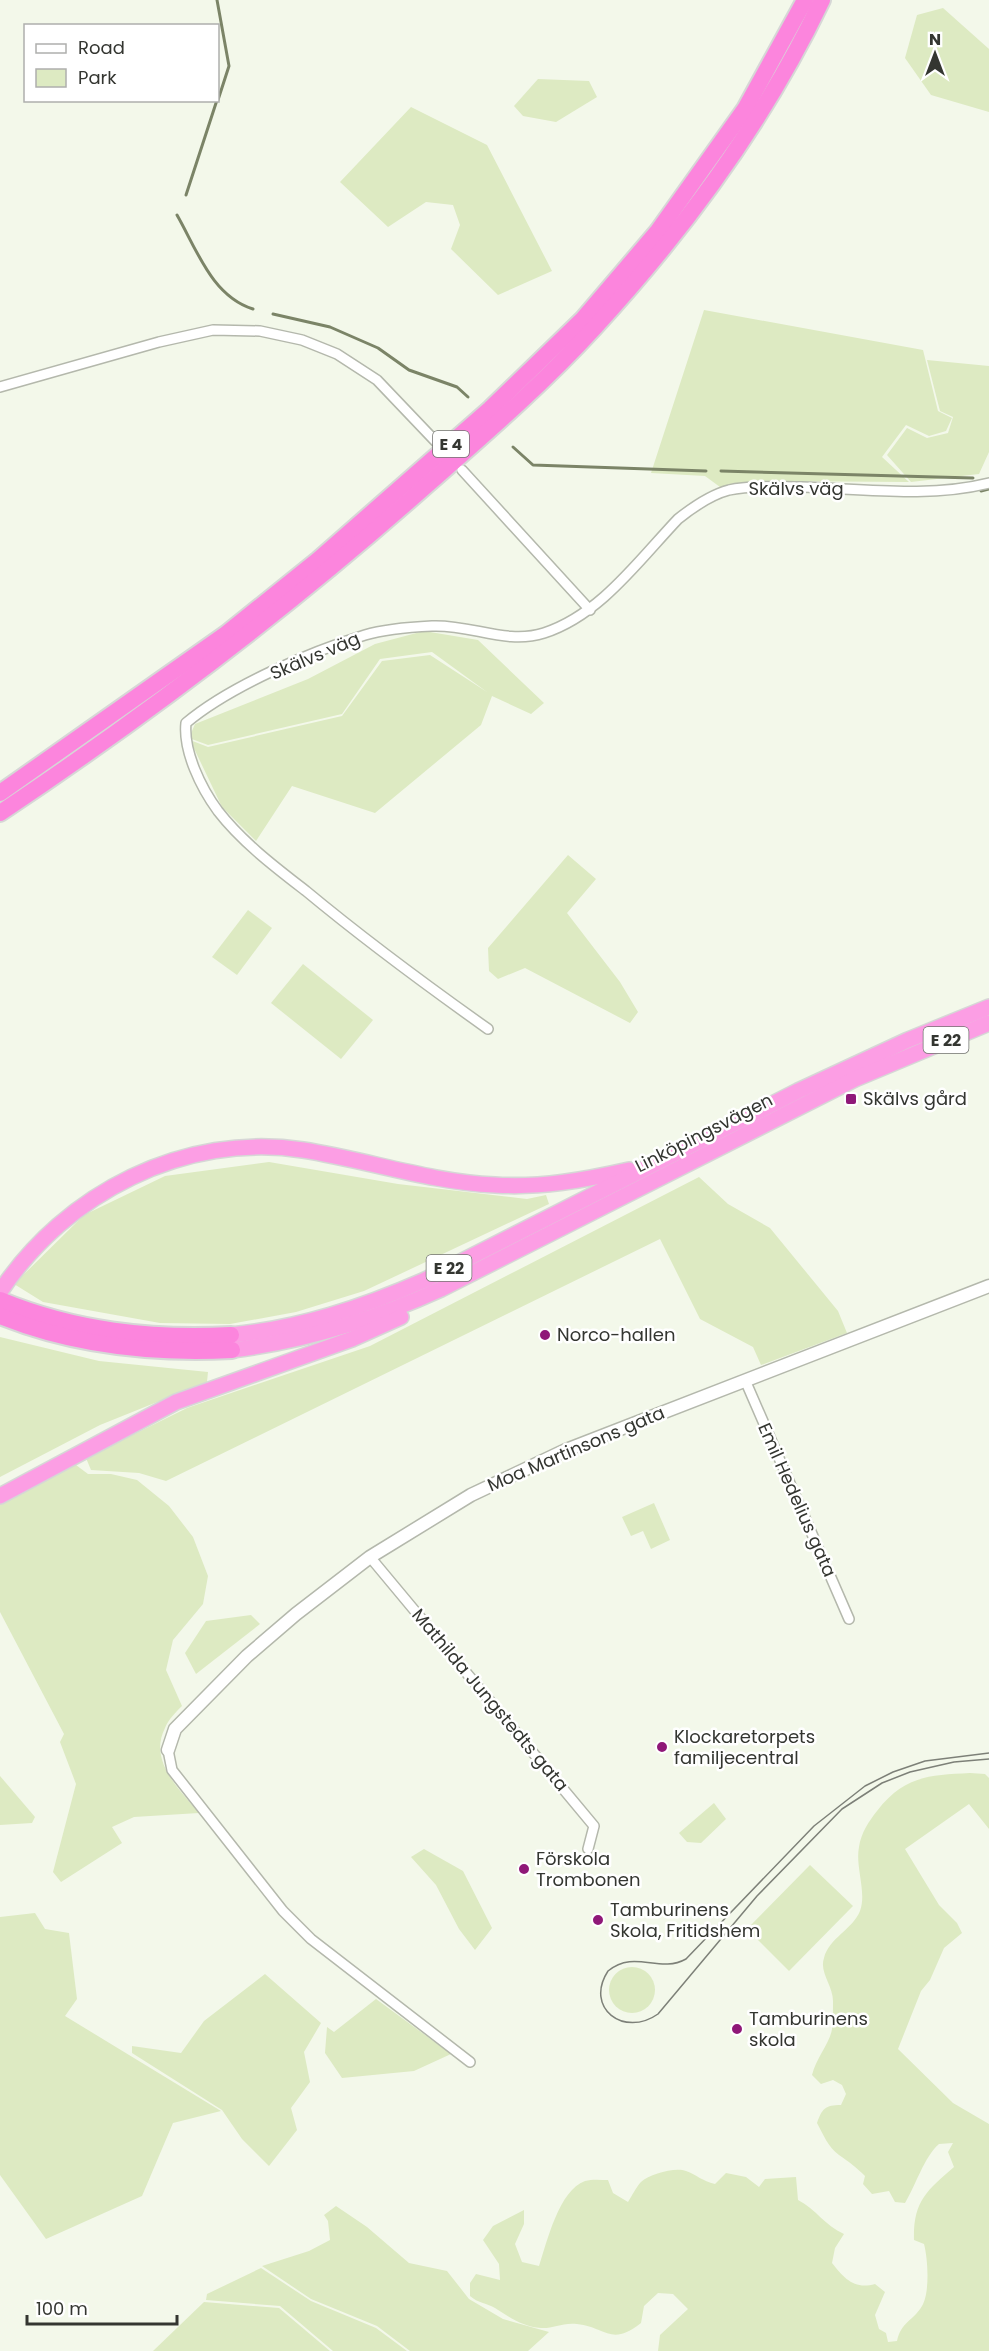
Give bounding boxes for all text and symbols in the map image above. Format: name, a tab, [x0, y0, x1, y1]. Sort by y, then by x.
legend	[24, 24, 219, 102]
north arrow	[905, 24, 965, 84]
text: N	[929, 28, 941, 51]
text: Road	[78, 35, 125, 60]
text: Park	[78, 65, 117, 90]
road number: E 4	[433, 431, 469, 457]
street label: Skälvs väg	[748, 476, 844, 501]
street label: Skälvs väg	[266, 625, 363, 686]
road number: E 22	[924, 1027, 968, 1053]
place label: Skälvs gård	[863, 1086, 967, 1111]
street label: Linköpingsvägen	[631, 1087, 777, 1178]
marker: Skälvs gård	[844, 1092, 858, 1106]
road number: E 22	[426, 1255, 472, 1281]
place label: Norco-hallen	[557, 1322, 675, 1347]
marker: Norco-hallen	[538, 1328, 552, 1342]
street label: Moa Martinsons gata	[483, 1400, 668, 1497]
street label: Emil Hedelius gata	[752, 1419, 843, 1581]
street label: Mathilda Jungstedts gata	[406, 1603, 574, 1796]
place label: Klockaretorpets familjecentral	[674, 1724, 815, 1770]
marker: Klockaretorpets familjecentral	[655, 1740, 669, 1754]
place label: Förskola Trombonen	[536, 1846, 640, 1892]
marker: Förskola Trombonen	[517, 1862, 531, 1876]
place label: Tamburinens Skola, Fritidshem	[610, 1897, 760, 1943]
marker: Tamburinens Skola, Fritidshem	[591, 1913, 605, 1927]
place label: Tamburinens skola	[749, 2006, 868, 2052]
marker: Tamburinens skola	[730, 2022, 744, 2036]
scale bar	[27, 2288, 177, 2326]
text: 100 m	[36, 2296, 88, 2321]

